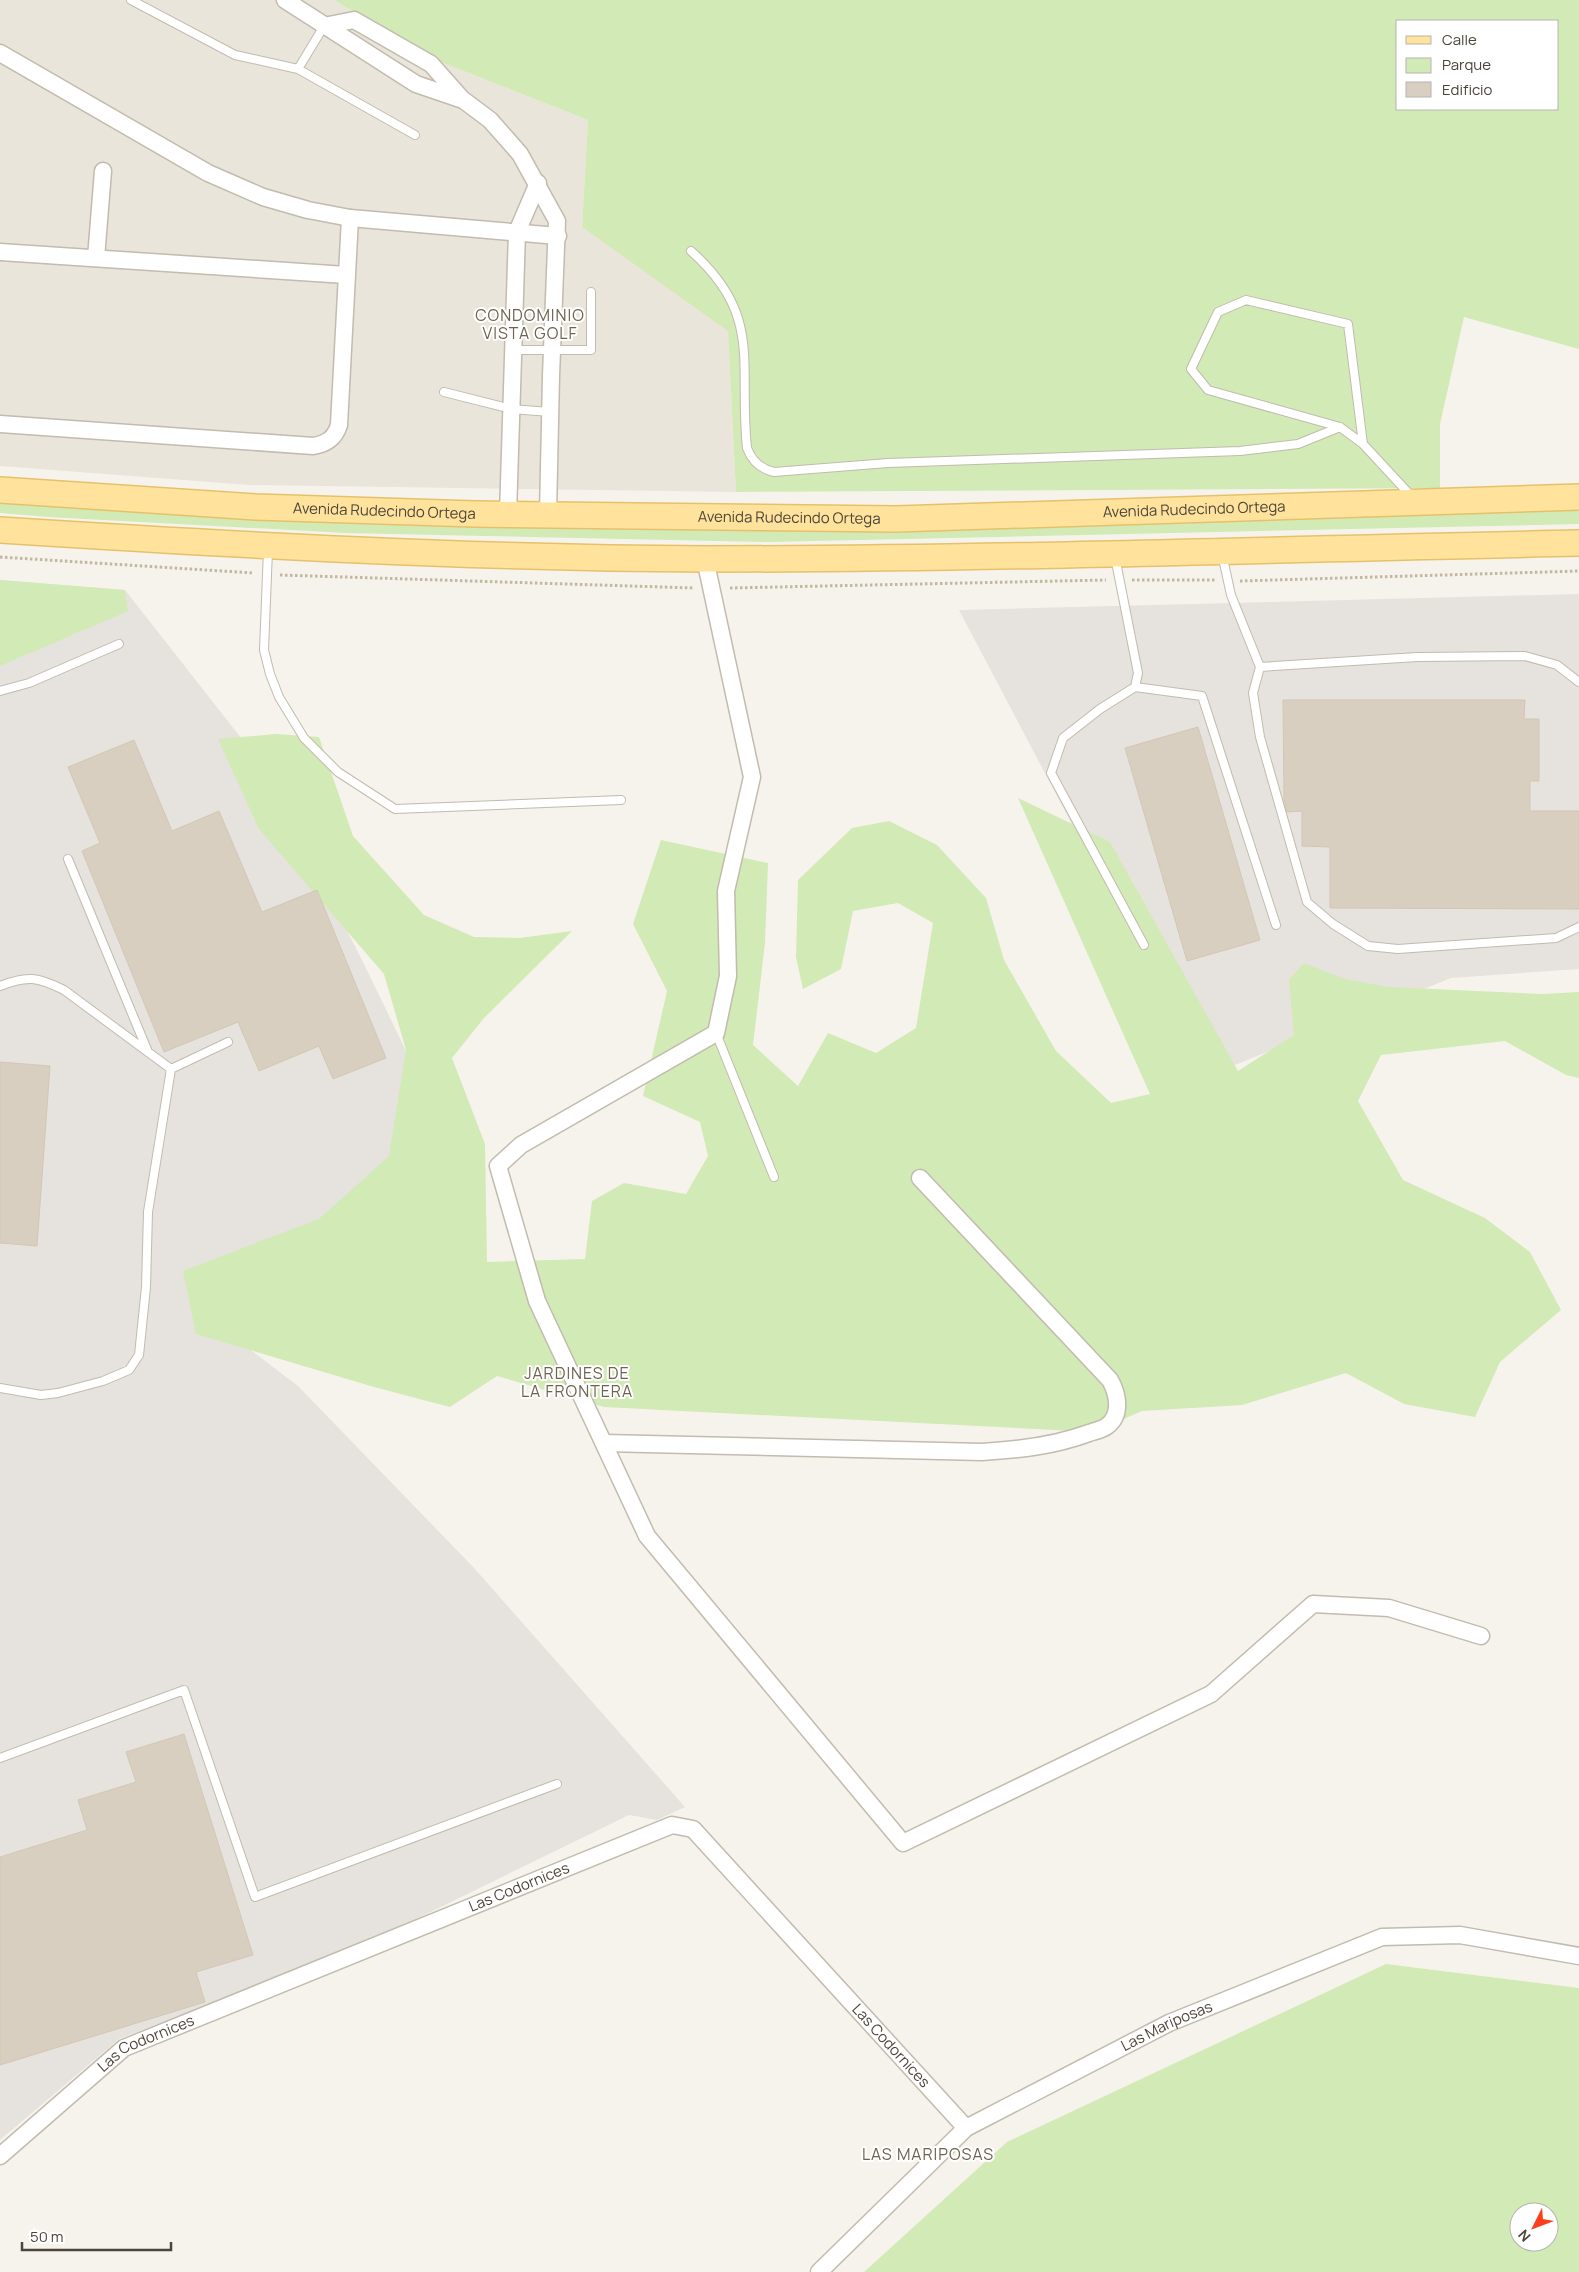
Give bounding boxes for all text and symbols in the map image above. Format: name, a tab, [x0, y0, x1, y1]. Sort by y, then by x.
legend	[1396, 20, 1559, 110]
text: Calle	[1442, 29, 1477, 50]
text: Parque	[1442, 54, 1491, 75]
text: Edificio	[1442, 79, 1493, 100]
district label: CONDOMINIO VISTA GOLF	[475, 304, 585, 344]
street label: Avenida Rudecindo Ortega	[1102, 495, 1286, 522]
street label: Avenida Rudecindo Ortega	[293, 497, 476, 524]
street label: Avenida Rudecindo Ortega	[698, 506, 881, 529]
district label: JARDINES DE LA FRONTERA	[521, 1362, 633, 1402]
street label: Las Codornices	[465, 1857, 572, 1917]
street label: Las Mariposas	[1117, 1996, 1215, 2056]
street label: Las Codornices	[848, 1999, 935, 2092]
street label: Las Codornices	[93, 2009, 197, 2076]
district label: LAS MARIPOSAS	[862, 2143, 994, 2165]
north arrow	[1509, 2202, 1559, 2252]
scale bar	[22, 2220, 171, 2252]
text: 50 m	[30, 2226, 64, 2247]
text: N	[1514, 2226, 1534, 2246]

